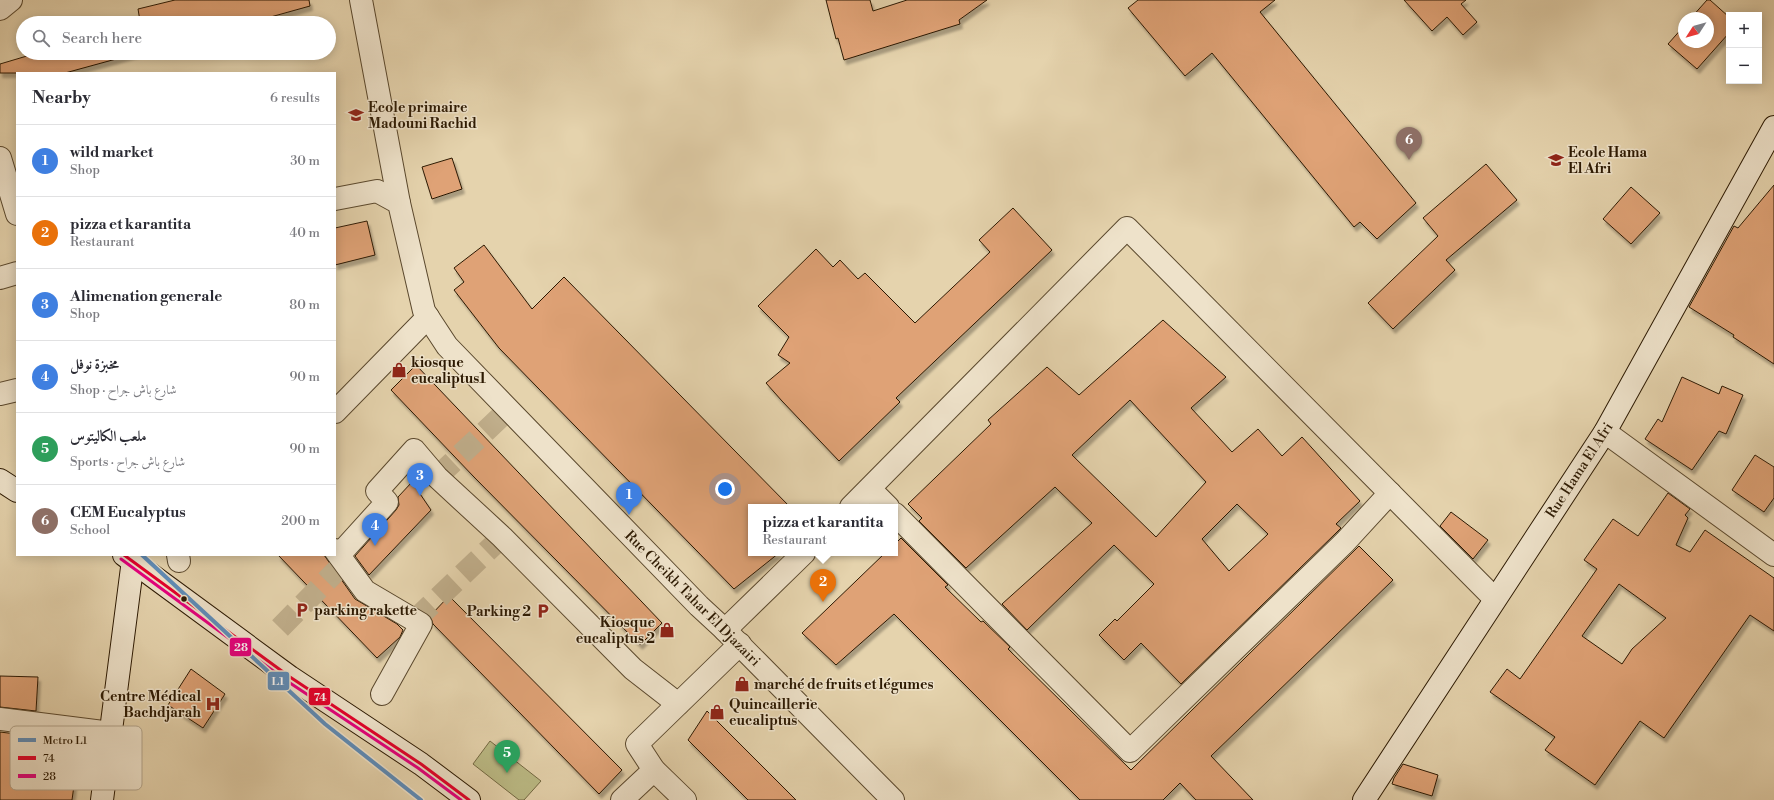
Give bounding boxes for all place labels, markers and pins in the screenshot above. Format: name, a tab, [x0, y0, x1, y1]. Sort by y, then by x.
place label: Ecole primaire Madouni Rachid	[368, 99, 477, 133]
school or university icon: Ecole primaire Madouni Rachid	[347, 106, 365, 124]
pin: 6	[1396, 127, 1422, 160]
place label: Ecole Hama El Afri	[1568, 144, 1648, 178]
school or university icon: Ecole Hama El Afri	[1547, 151, 1565, 169]
place label: kiosque eucaliptus1	[411, 354, 486, 388]
shop icon: kiosque eucaliptus1	[390, 361, 408, 379]
pin: 3	[407, 463, 433, 496]
pin: 1	[616, 482, 642, 515]
pin: 4	[362, 513, 388, 546]
pin: 2	[810, 569, 836, 602]
unlabelled marker	[179, 594, 189, 604]
parking icon: parking rakette	[293, 601, 311, 619]
place label: parking rakette	[314, 602, 418, 620]
parking icon: Parking 2	[534, 602, 552, 620]
place label: Parking 2	[467, 603, 531, 621]
place label: Kiosque eucaliptus 2	[576, 614, 655, 648]
shop icon: Kiosque eucaliptus 2	[658, 621, 676, 639]
shop icon: marché de fruits et légumes	[733, 675, 751, 693]
place label: marché de fruits et légumes	[754, 676, 934, 694]
place label: Centre Médical Bachdjarah	[100, 688, 201, 722]
hospital icon: Centre Médical Bachdjarah	[204, 695, 222, 713]
place label: Quincaillerie eucaliptus	[729, 696, 818, 730]
shop icon: Quincaillerie eucaliptus	[708, 703, 726, 721]
pin: 5	[494, 740, 520, 773]

